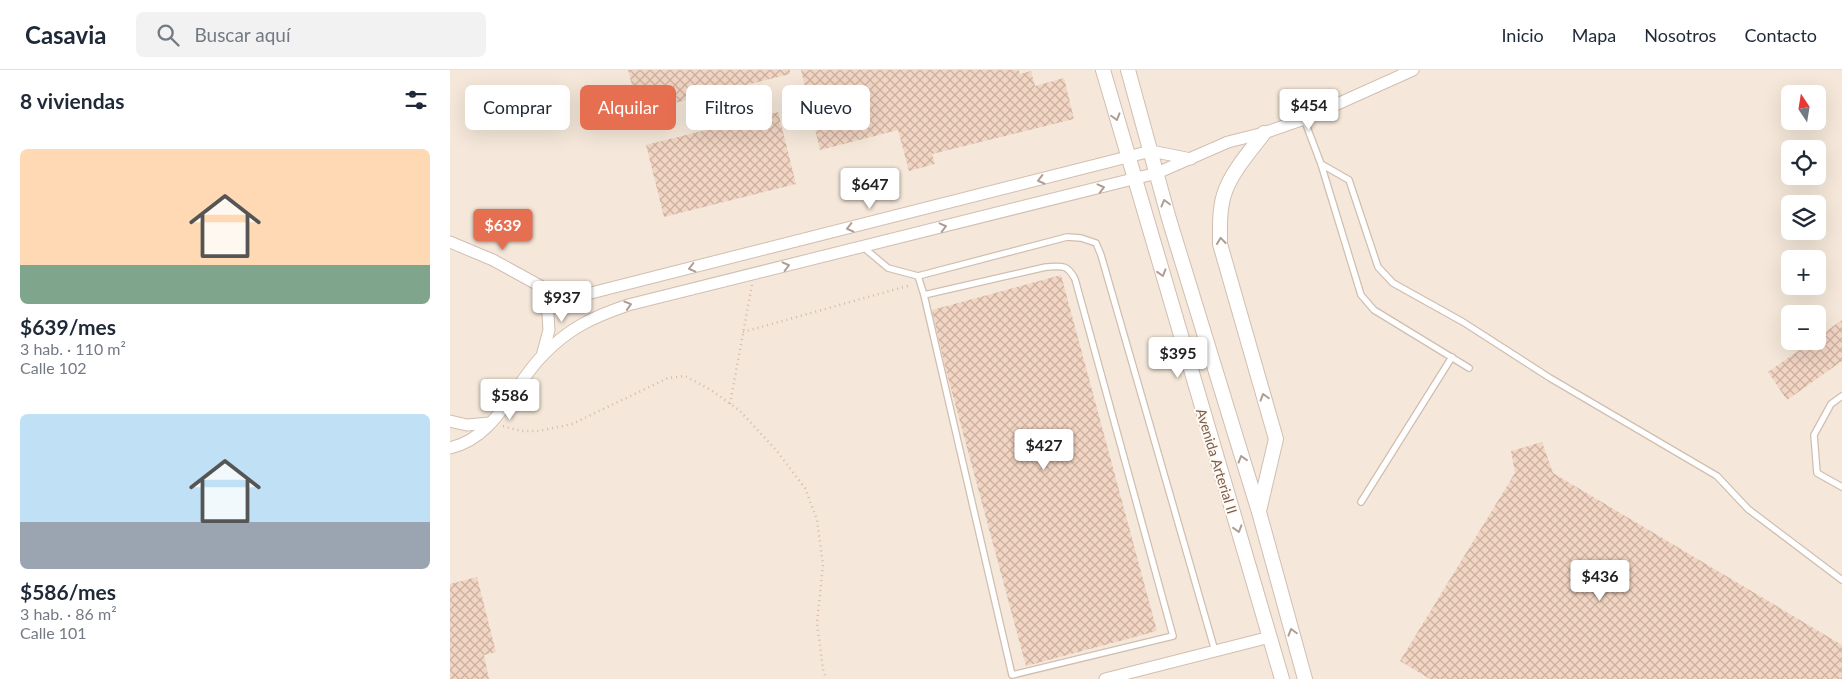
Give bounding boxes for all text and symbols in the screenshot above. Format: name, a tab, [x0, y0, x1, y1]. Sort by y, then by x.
search box	[136, 12, 486, 57]
text: Casavia	[25, 20, 106, 49]
icon: search	[154, 21, 182, 49]
text: Buscar aquí	[194, 23, 291, 46]
text: Inicio	[1501, 24, 1544, 46]
text: Mapa	[1572, 24, 1616, 46]
text: Nosotros	[1644, 24, 1716, 46]
text: Contacto	[1744, 24, 1817, 46]
chip: Comprar	[465, 85, 570, 130]
chip: Alquilar	[580, 85, 676, 130]
chip: Filtros	[686, 85, 772, 130]
chip: Nuevo	[782, 85, 870, 130]
north arrow	[1781, 85, 1826, 130]
map controls	[1781, 85, 1826, 350]
icon: filters	[402, 86, 430, 114]
text: 8 viviendas	[20, 88, 125, 113]
pin: $454	[1279, 88, 1339, 131]
text: $454	[1290, 95, 1328, 114]
one-way arrow	[1111, 112, 1121, 120]
button: locate	[1781, 140, 1826, 185]
pin: $647	[840, 168, 900, 210]
text: $647	[851, 174, 889, 193]
one-way arrow	[1037, 174, 1046, 185]
icon: home	[180, 181, 270, 271]
one-way arrow	[1097, 183, 1106, 194]
button: layers	[1781, 195, 1826, 240]
one-way arrow	[1160, 199, 1171, 207]
pin: $639	[473, 208, 533, 251]
text: $639	[484, 215, 522, 234]
one-way arrow	[845, 222, 854, 233]
one-way arrow	[939, 222, 948, 233]
one-way arrow	[1216, 236, 1227, 244]
button: +	[1781, 250, 1826, 295]
one-way arrow	[781, 261, 790, 272]
one-way arrow	[688, 262, 697, 273]
one-way arrow	[1156, 268, 1166, 277]
pin: $937	[532, 280, 592, 323]
text: $937	[543, 287, 581, 306]
one-way arrow	[623, 300, 632, 310]
button: −	[1781, 305, 1826, 350]
text: $639/mes	[20, 314, 116, 339]
pin: $395	[1148, 336, 1208, 379]
text: 3 hab. · 110 m²	[20, 339, 126, 358]
text: $395	[1159, 343, 1197, 362]
text: Calle 102	[20, 358, 87, 377]
pin: $586	[480, 378, 540, 421]
text: $586	[491, 385, 529, 404]
one-way arrow	[1260, 394, 1270, 402]
street label: Avenida Arterial II	[1193, 406, 1241, 516]
pin: $427	[1014, 428, 1074, 471]
text: $427	[1025, 435, 1063, 454]
icon: home	[180, 446, 270, 536]
one-way arrow	[1238, 455, 1248, 464]
one-way arrow	[1232, 525, 1242, 533]
pin: $436	[1570, 560, 1630, 602]
text: $436	[1581, 566, 1619, 585]
text: $586/mes	[20, 579, 116, 604]
text: 3 hab. · 86 m²	[20, 604, 117, 623]
text: Calle 101	[20, 623, 87, 642]
one-way arrow	[1288, 628, 1298, 637]

